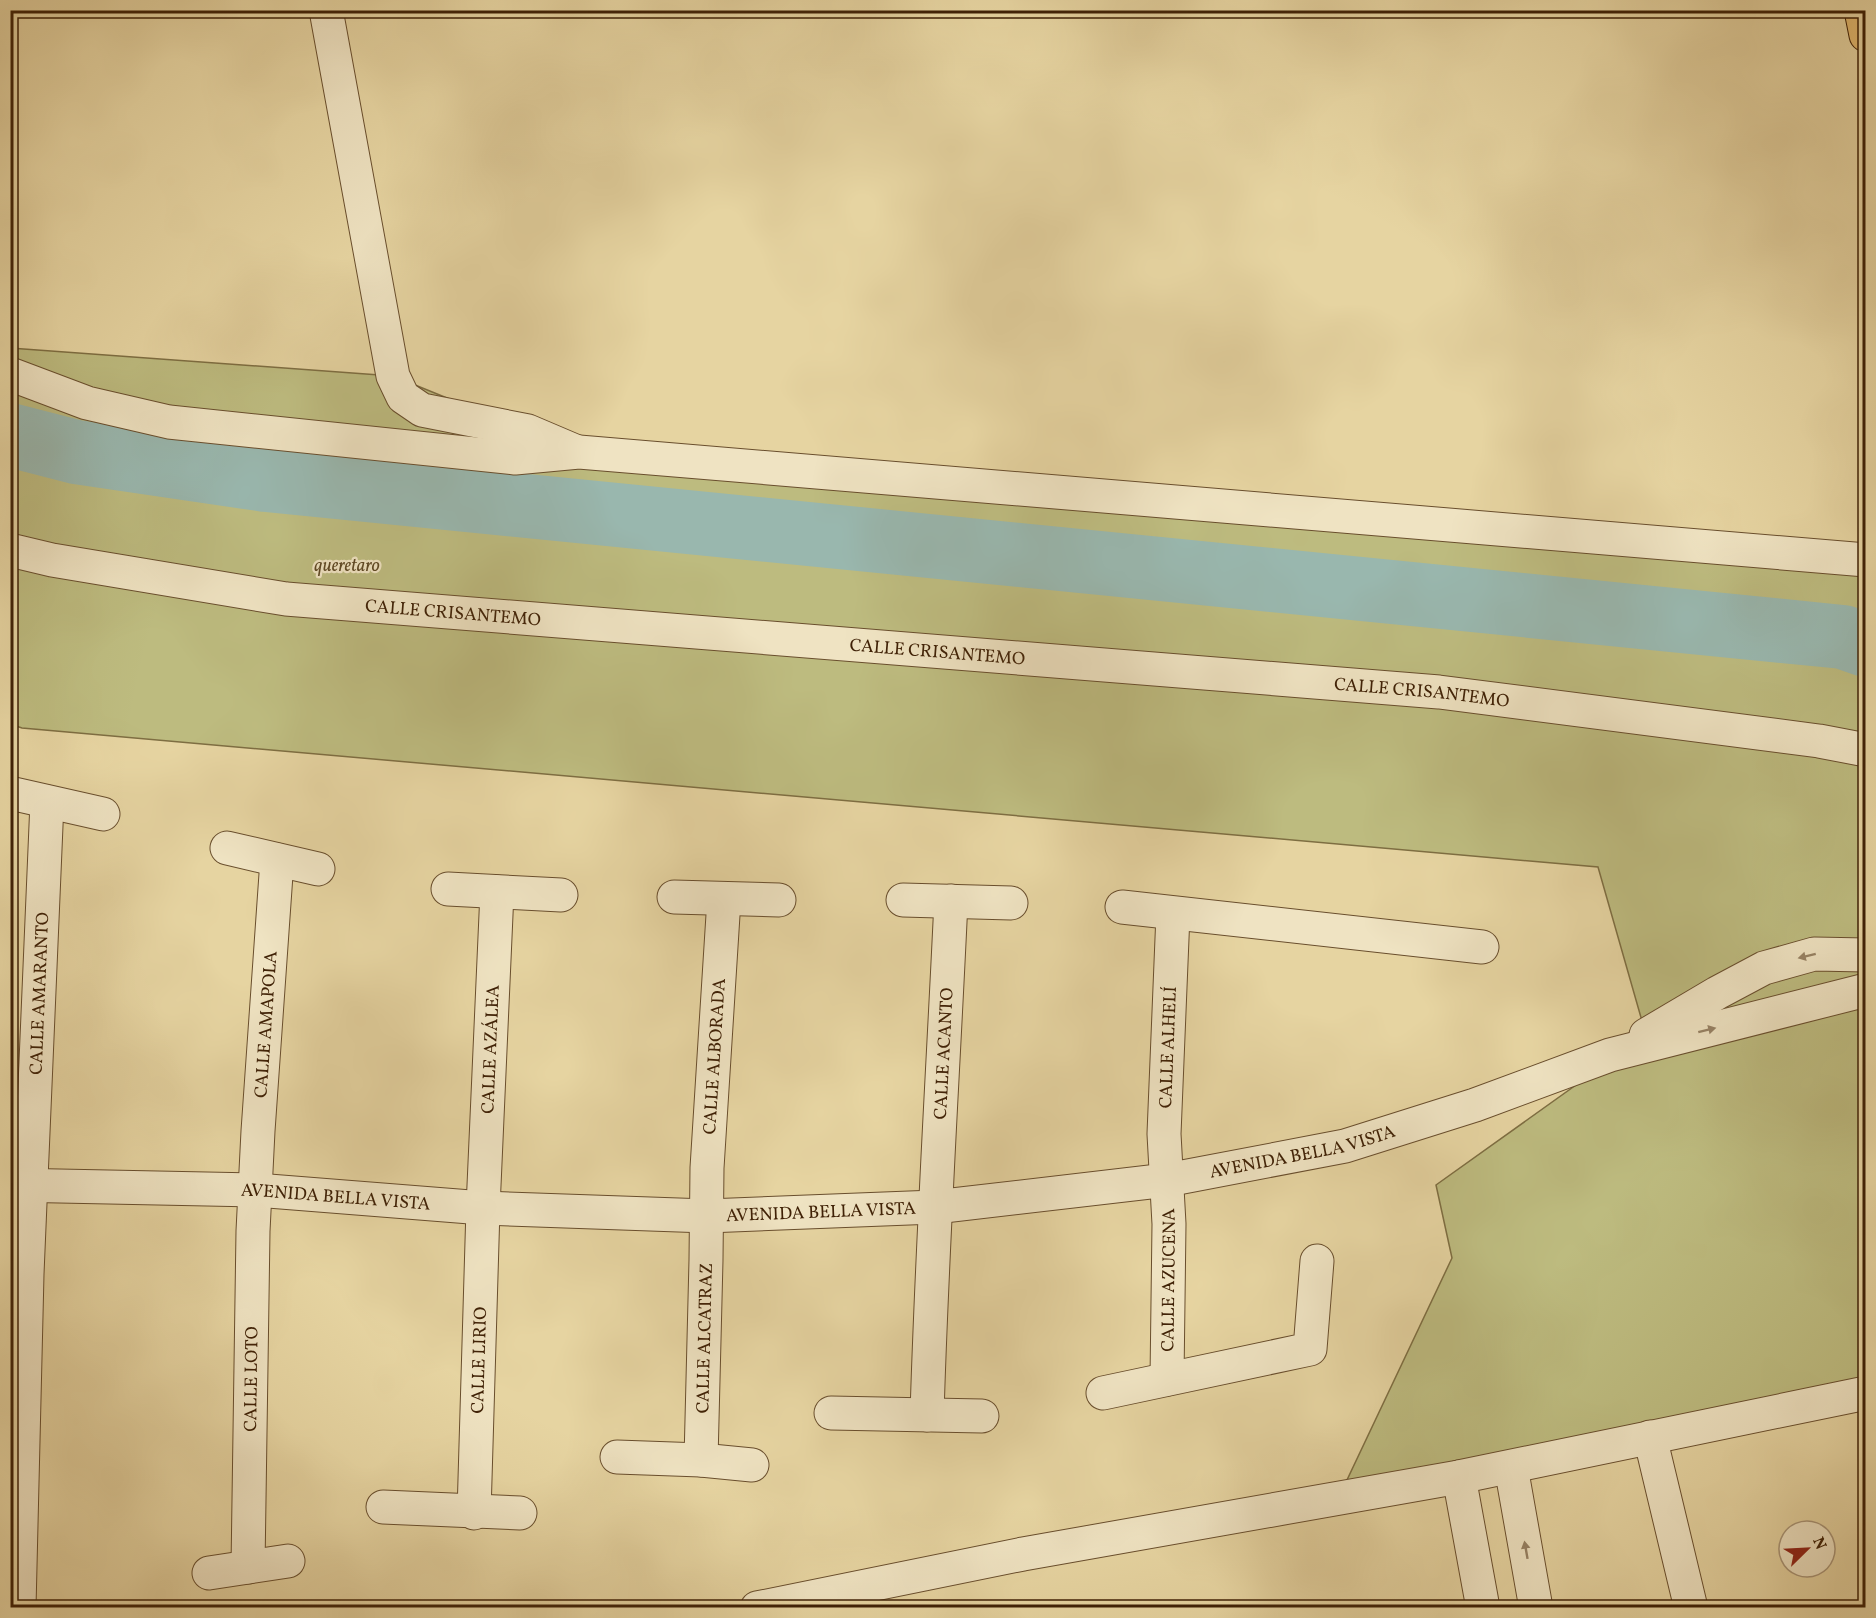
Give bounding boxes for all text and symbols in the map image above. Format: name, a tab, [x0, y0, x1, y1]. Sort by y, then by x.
park label: queretaro	[314, 554, 380, 579]
street label: CALLE CRISANTEMO	[364, 594, 542, 634]
street label: CALLE CRISANTEMO	[849, 634, 1026, 673]
street label: CALLE CRISANTEMO	[1333, 673, 1511, 715]
street label: CALLE AMARANTO	[24, 912, 56, 1075]
street label: CALLE AMAPOLA	[249, 950, 285, 1099]
one-way arrow	[1798, 952, 1817, 962]
street label: CALLE ALBORADA	[698, 977, 733, 1135]
street label: CALLE AZÁLEA	[476, 984, 507, 1114]
street label: CALLE ALHELÍ	[1154, 986, 1184, 1109]
street label: CALLE ACANTO	[929, 987, 961, 1120]
one-way arrow	[1698, 1025, 1717, 1035]
street label: AVENIDA BELLA VISTA	[1208, 1120, 1399, 1186]
street label: AVENIDA BELLA VISTA	[241, 1179, 432, 1218]
street label: AVENIDA BELLA VISTA	[726, 1197, 917, 1229]
street label: CALLE AZUCENA	[1156, 1207, 1183, 1352]
street label: CALLE ALCATRAZ	[691, 1262, 720, 1414]
street label: CALLE LIRIO	[466, 1306, 494, 1414]
street label: CALLE LOTO	[239, 1326, 266, 1432]
north arrow	[1777, 1519, 1837, 1579]
text: N	[1806, 1534, 1831, 1554]
one-way arrow	[1522, 1540, 1531, 1559]

